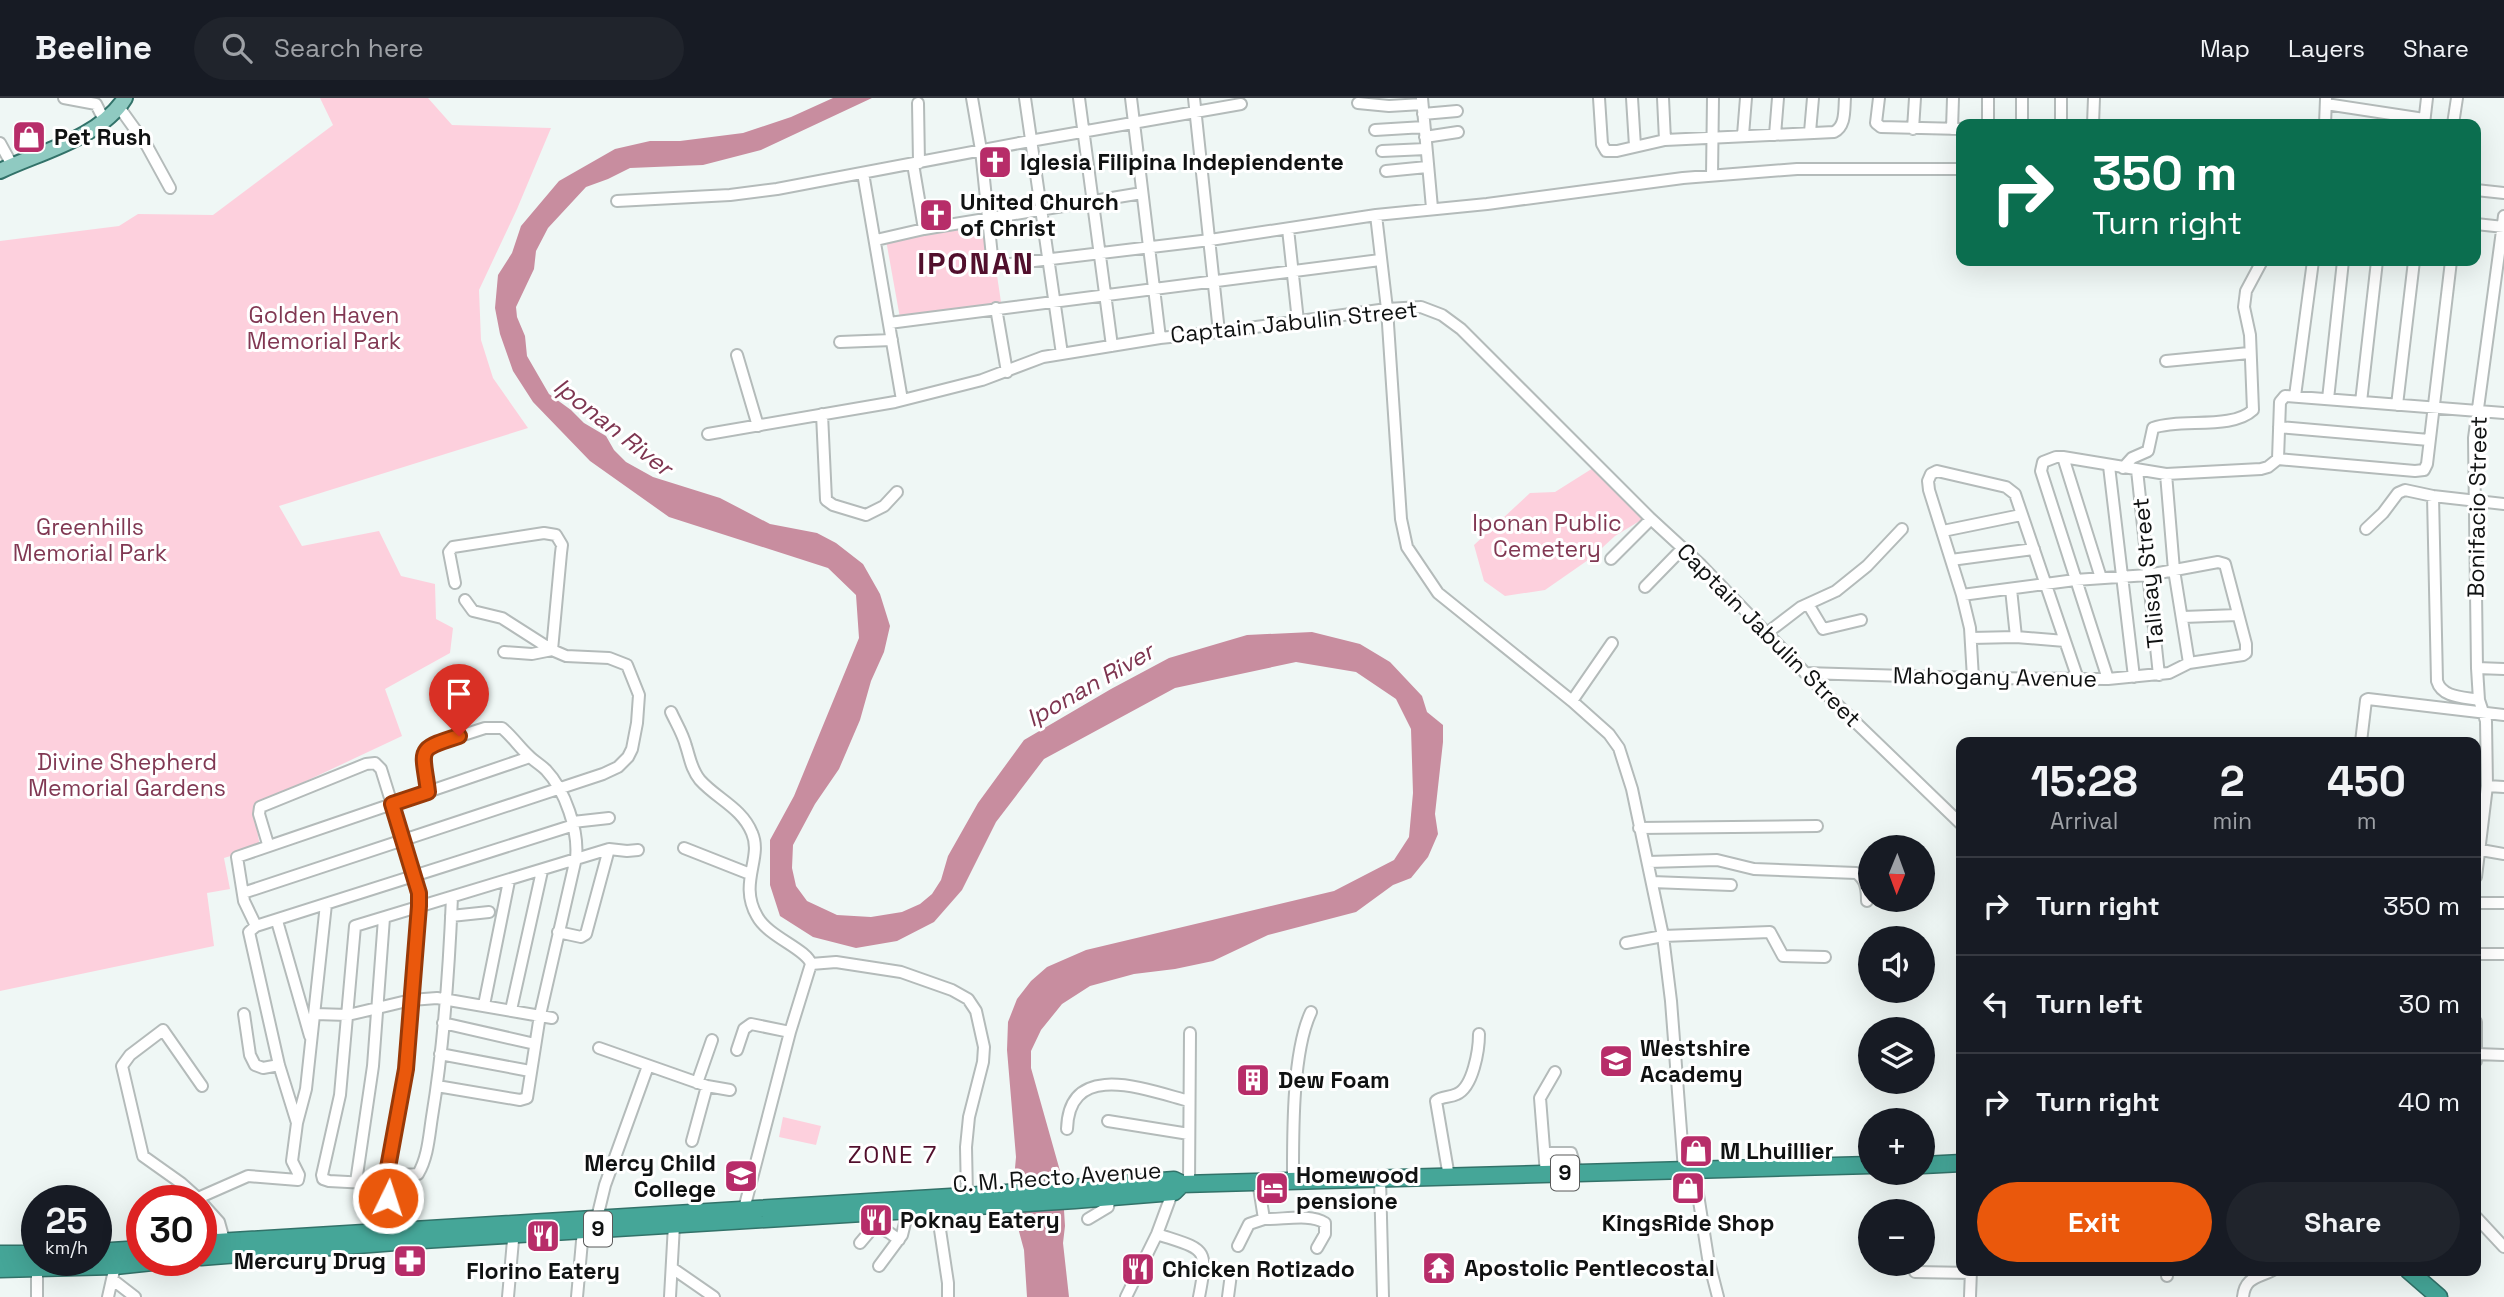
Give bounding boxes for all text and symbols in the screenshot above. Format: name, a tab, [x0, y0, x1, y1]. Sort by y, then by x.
search box	[194, 17, 684, 80]
text: Beeline	[35, 27, 152, 69]
icon: search	[218, 29, 256, 67]
text: Search here	[274, 31, 424, 65]
text: Map	[2200, 33, 2250, 64]
text: Layers	[2288, 33, 2365, 64]
text: Share	[2403, 33, 2469, 64]
shop icon: Pet Rush	[10, 118, 48, 156]
place label: Pet Rush	[54, 122, 152, 152]
text: 350 m	[2092, 142, 2237, 204]
church icon: Iglesia Filipina Indepiendente	[976, 143, 1014, 181]
place label: Iglesia Filipina Indepiendente	[1020, 147, 1344, 177]
icon: right	[1977, 147, 2068, 238]
place label: United Church of Christ	[960, 187, 1119, 243]
church icon: United Church of Christ	[917, 196, 955, 234]
text: Turn right	[2092, 203, 2242, 243]
district label: IPONAN	[917, 244, 1035, 283]
street label: Captain Jabulin Street	[1169, 294, 1419, 350]
park label: Golden Haven Memorial Park	[247, 300, 401, 356]
water label: Iponan River	[548, 371, 681, 484]
street label: Bonifacio Street	[2460, 416, 2494, 598]
street label: Talisay Street	[2125, 496, 2171, 650]
park label: Iponan Public Cemetery	[1472, 508, 1622, 564]
park label: Greenhills Memorial Park	[13, 512, 167, 568]
street label: Captain Jabulin Street	[1671, 537, 1867, 733]
water label: Iponan River	[1020, 634, 1162, 734]
street label: Mahogany Avenue	[1893, 660, 2097, 694]
pin	[429, 664, 489, 736]
icon: arrive	[440, 675, 478, 713]
park label: Divine Shepherd Memorial Gardens	[28, 747, 226, 803]
text: 15:28	[2031, 755, 2138, 808]
text: 2	[2220, 755, 2245, 808]
text: 450	[2327, 755, 2406, 808]
text: Arrival	[2050, 806, 2118, 836]
text: min	[2213, 806, 2252, 836]
text: m	[2357, 806, 2376, 836]
north arrow	[1858, 835, 1936, 912]
map controls	[1858, 835, 1935, 1276]
icon: right	[1977, 887, 2015, 925]
text: Turn right	[2036, 889, 2160, 923]
text: 350 m	[2383, 889, 2460, 923]
button: sound	[1858, 926, 1935, 1003]
icon: left	[1977, 985, 2015, 1023]
text: Turn left	[2036, 987, 2143, 1021]
text: 30 m	[2399, 987, 2460, 1021]
button: layers	[1858, 1017, 1935, 1094]
place label: Westshire Academy	[1640, 1033, 1750, 1089]
school or university icon: Westshire Academy	[1597, 1042, 1635, 1080]
building icon: Dew Foam	[1234, 1061, 1272, 1099]
place label: Dew Foam	[1278, 1065, 1390, 1095]
icon: right	[1977, 1083, 2015, 1121]
text: Turn right	[2036, 1085, 2160, 1119]
text: 40 m	[2398, 1085, 2460, 1119]
button: +	[1858, 1108, 1935, 1185]
shop icon: M Lhuillier	[1677, 1132, 1715, 1170]
place label: M Lhuillier	[1720, 1136, 1834, 1166]
district label: ZONE 7	[848, 1139, 938, 1170]
place label: Mercy Child College	[584, 1148, 716, 1204]
street label: C. M. Recto Avenue	[952, 1155, 1162, 1199]
road number: 9	[1551, 1156, 1579, 1190]
school or university icon: Mercy Child College	[722, 1157, 760, 1195]
place label: Homewood pensione	[1296, 1160, 1419, 1216]
position arrow	[351, 1161, 425, 1235]
hotel icon: Homewood pensione	[1253, 1169, 1291, 1207]
shop icon: KingsRide Shop	[1669, 1169, 1707, 1207]
button: Exit	[1977, 1182, 2212, 1262]
button: Share	[2226, 1182, 2460, 1262]
speed limit sign: 30	[126, 1185, 217, 1276]
text: 25	[46, 1199, 87, 1243]
button: −	[1858, 1199, 1935, 1276]
restaurant icon: Poknay Eatery	[857, 1201, 895, 1239]
place label: Poknay Eatery	[900, 1205, 1060, 1235]
place label: KingsRide Shop	[1602, 1208, 1774, 1238]
road number: 9	[584, 1212, 612, 1246]
restaurant icon: Florino Eatery	[524, 1217, 562, 1255]
text: km/h	[45, 1236, 88, 1259]
pharmacy icon: Mercury Drug	[391, 1242, 429, 1280]
place label: Mercury Drug	[234, 1246, 386, 1276]
temple icon: Apostolic Pentlecostal	[1420, 1249, 1458, 1287]
restaurant icon: Chicken Rotizado	[1119, 1250, 1157, 1288]
place label: Apostolic Pentlecostal	[1464, 1253, 1715, 1283]
place label: Chicken Rotizado	[1162, 1254, 1355, 1284]
place label: Florino Eatery	[466, 1256, 620, 1286]

